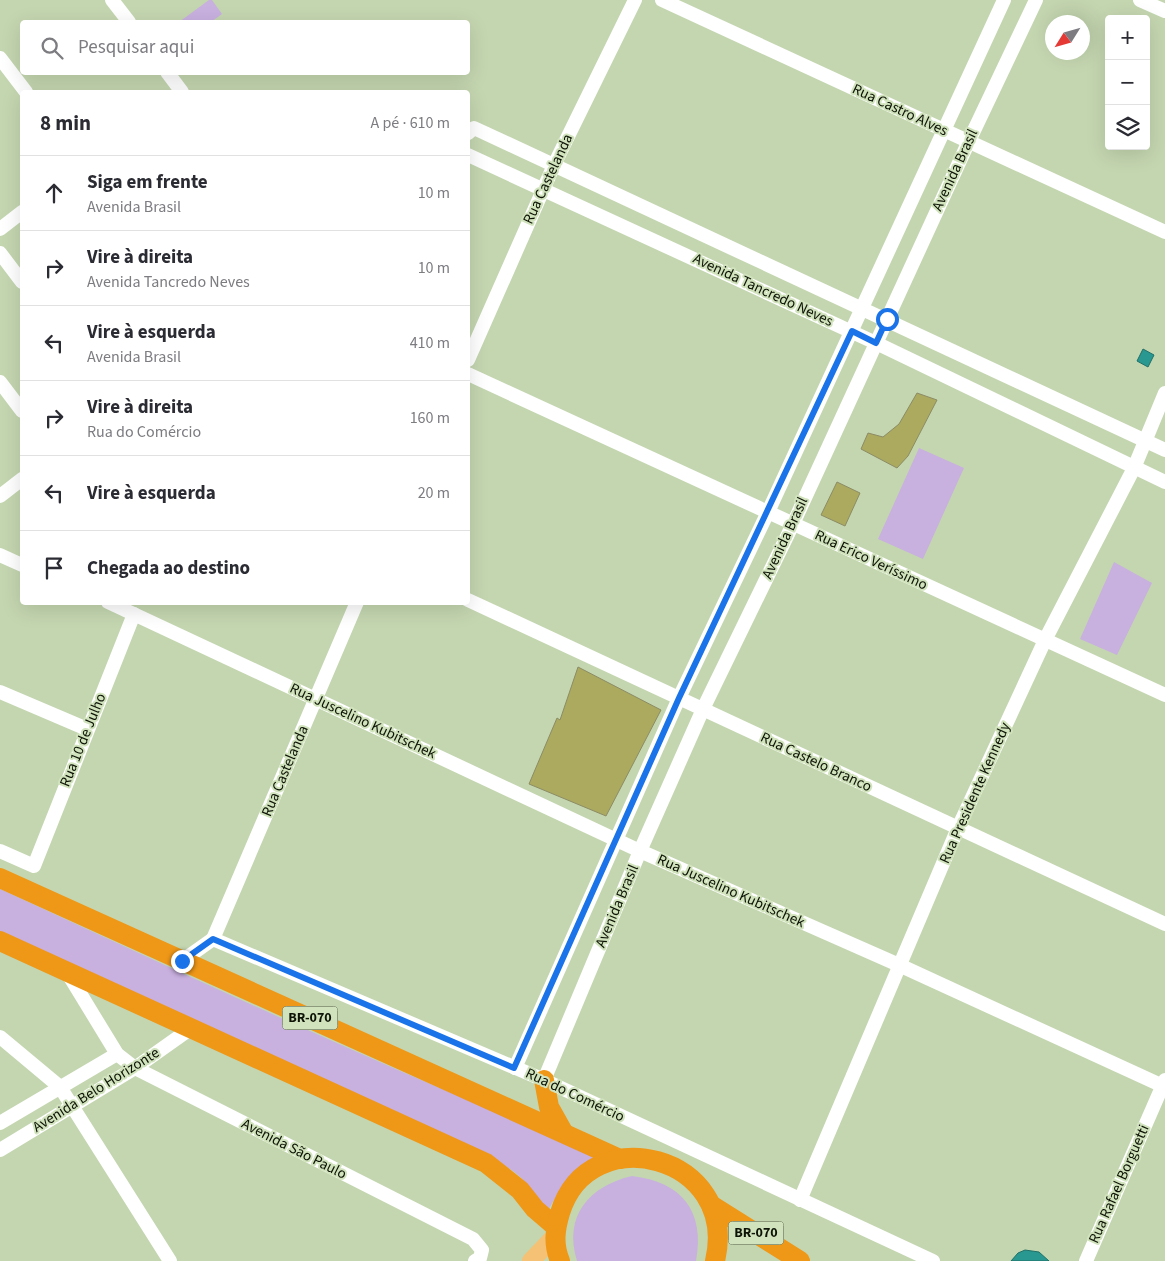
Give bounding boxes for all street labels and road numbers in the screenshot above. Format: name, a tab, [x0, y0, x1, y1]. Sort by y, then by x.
street label: Rua Castro Alves	[849, 79, 951, 141]
street label: Avenida Brasil	[927, 125, 983, 214]
street label: Rua Castelanda	[518, 131, 578, 227]
street label: Avenida Tancredo Neves	[689, 248, 837, 332]
street label: Avenida Brasil	[757, 493, 813, 582]
street label: Rua Erico Veríssimo	[811, 525, 931, 595]
street label: Rua Juscelino Kubitschek	[286, 678, 440, 764]
street label: Rua 10 de Julho	[55, 690, 111, 790]
street label: Rua Presidente Kennedy	[934, 719, 1016, 867]
street label: Rua Castelanda	[256, 722, 314, 820]
street label: Rua Castelo Branco	[757, 727, 875, 797]
street label: Rua Juscelino Kubitschek	[654, 849, 809, 933]
street label: Avenida Brasil	[590, 861, 644, 951]
road number: BR-070	[282, 1006, 338, 1030]
street label: Avenida Belo Horizonte	[28, 1042, 164, 1138]
street label: Rua do Comércio	[522, 1063, 628, 1127]
street label: Avenida São Paulo	[238, 1113, 350, 1185]
street label: Rua Rafael Borguetti	[1083, 1121, 1155, 1247]
road number: BR-070	[728, 1222, 784, 1244]

